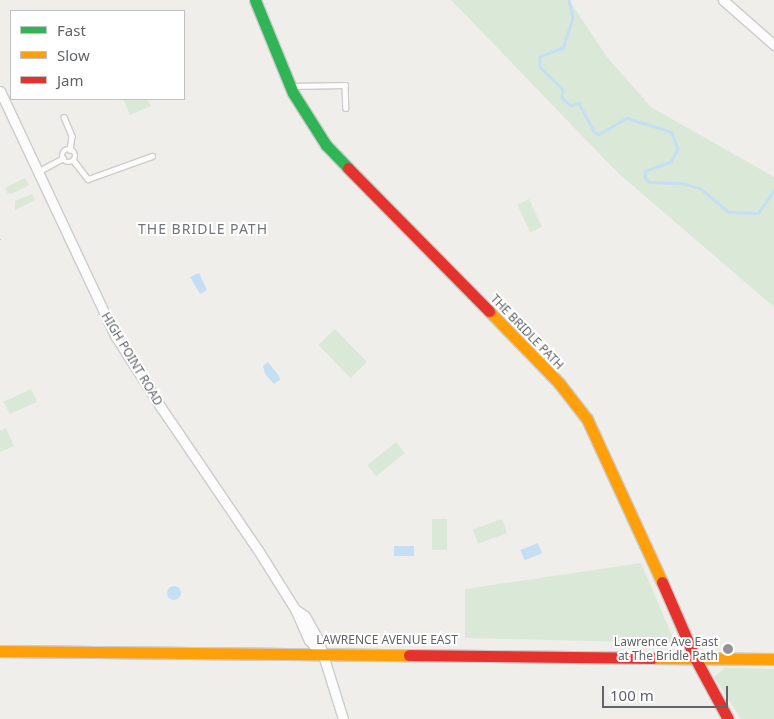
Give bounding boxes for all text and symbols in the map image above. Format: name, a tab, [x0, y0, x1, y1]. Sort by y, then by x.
legend	[10, 10, 185, 100]
text: Fast	[57, 20, 86, 40]
text: Slow	[57, 45, 90, 65]
text: Jam	[57, 70, 84, 90]
district label: THE BRIDLE PATH	[136, 221, 270, 237]
street label: THE BRIDLE PATH	[488, 292, 566, 372]
street label: HIGH POINT ROAD	[98, 310, 166, 408]
street label: LAWRENCE AVENUE EAST	[316, 633, 458, 647]
place label: Lawrence Ave East at The Bridle Path	[614, 635, 718, 663]
marker: Lawrence Ave East at The Bridle Path	[722, 643, 734, 655]
scale bar	[604, 676, 730, 708]
text: 100 m	[610, 685, 654, 705]

